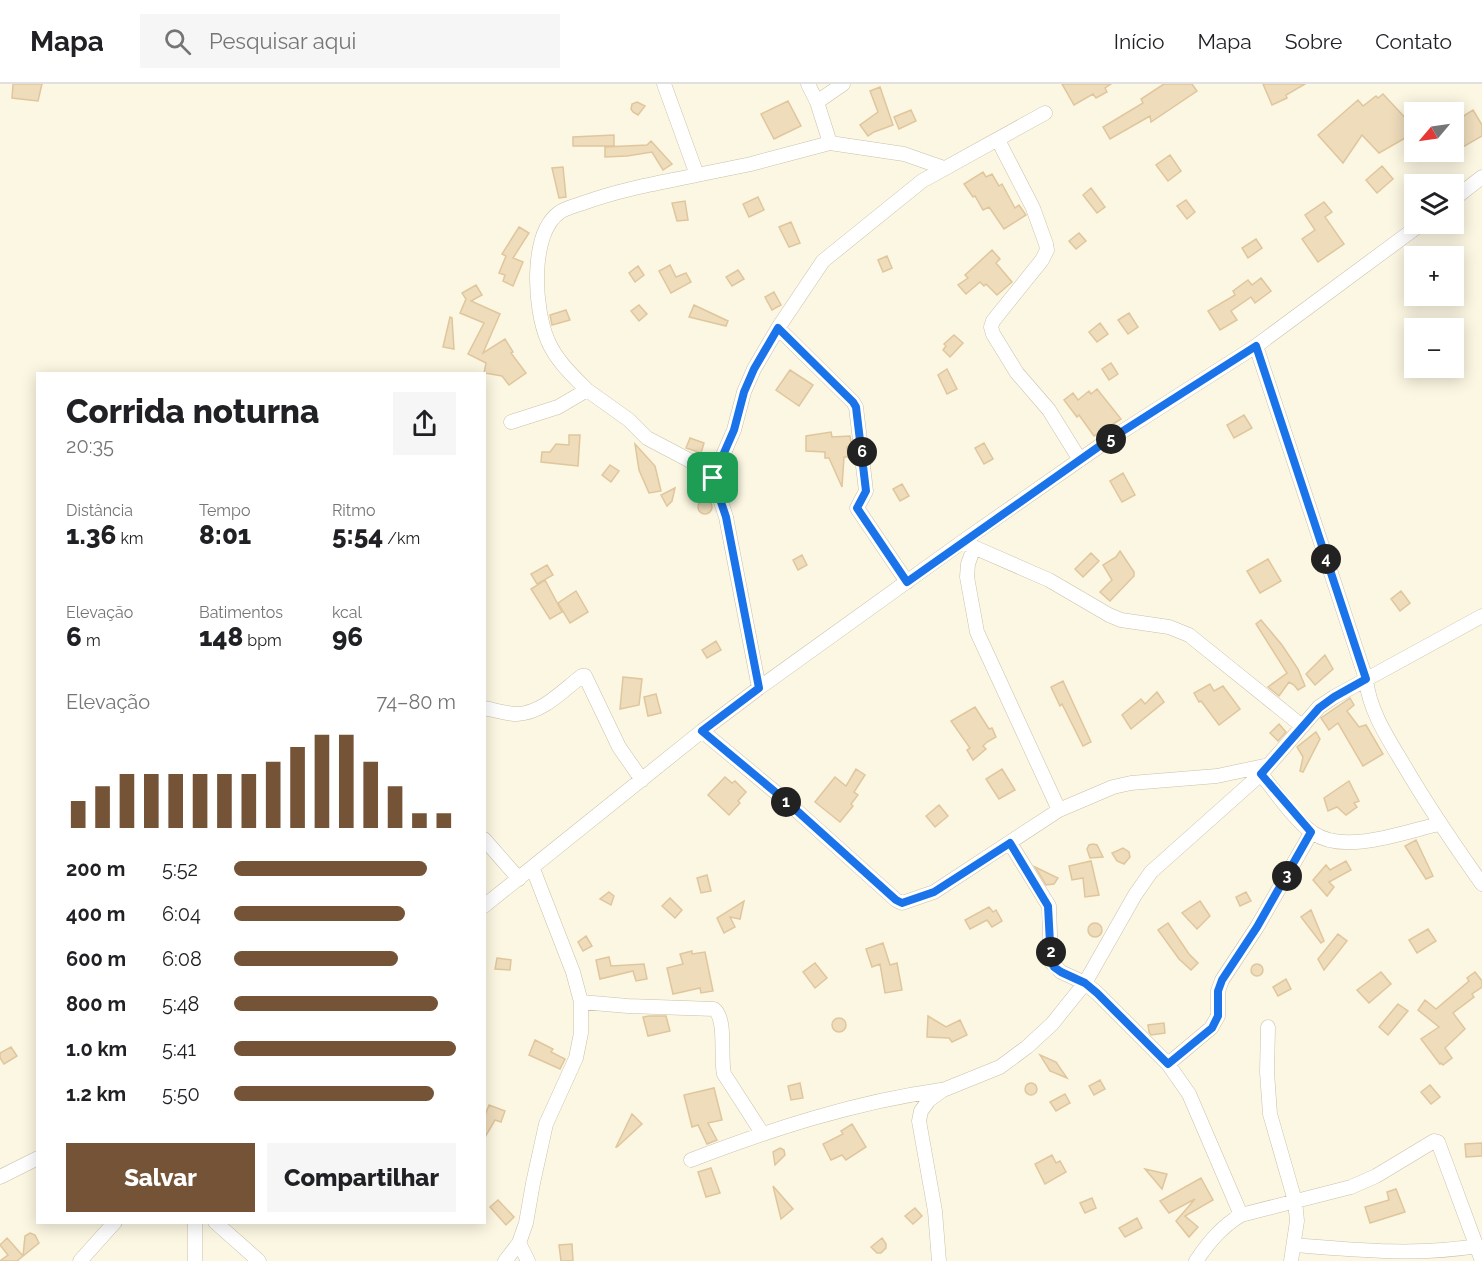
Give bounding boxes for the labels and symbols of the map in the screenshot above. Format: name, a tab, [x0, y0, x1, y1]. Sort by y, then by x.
north arrow	[1404, 102, 1464, 162]
pin: 5	[1096, 424, 1126, 454]
pin: 6	[847, 437, 877, 467]
pin	[687, 452, 738, 503]
pin: 4	[1311, 544, 1341, 574]
pin: 1	[771, 787, 801, 817]
pin: 3	[1272, 861, 1302, 891]
pin: 2	[1036, 937, 1066, 967]

